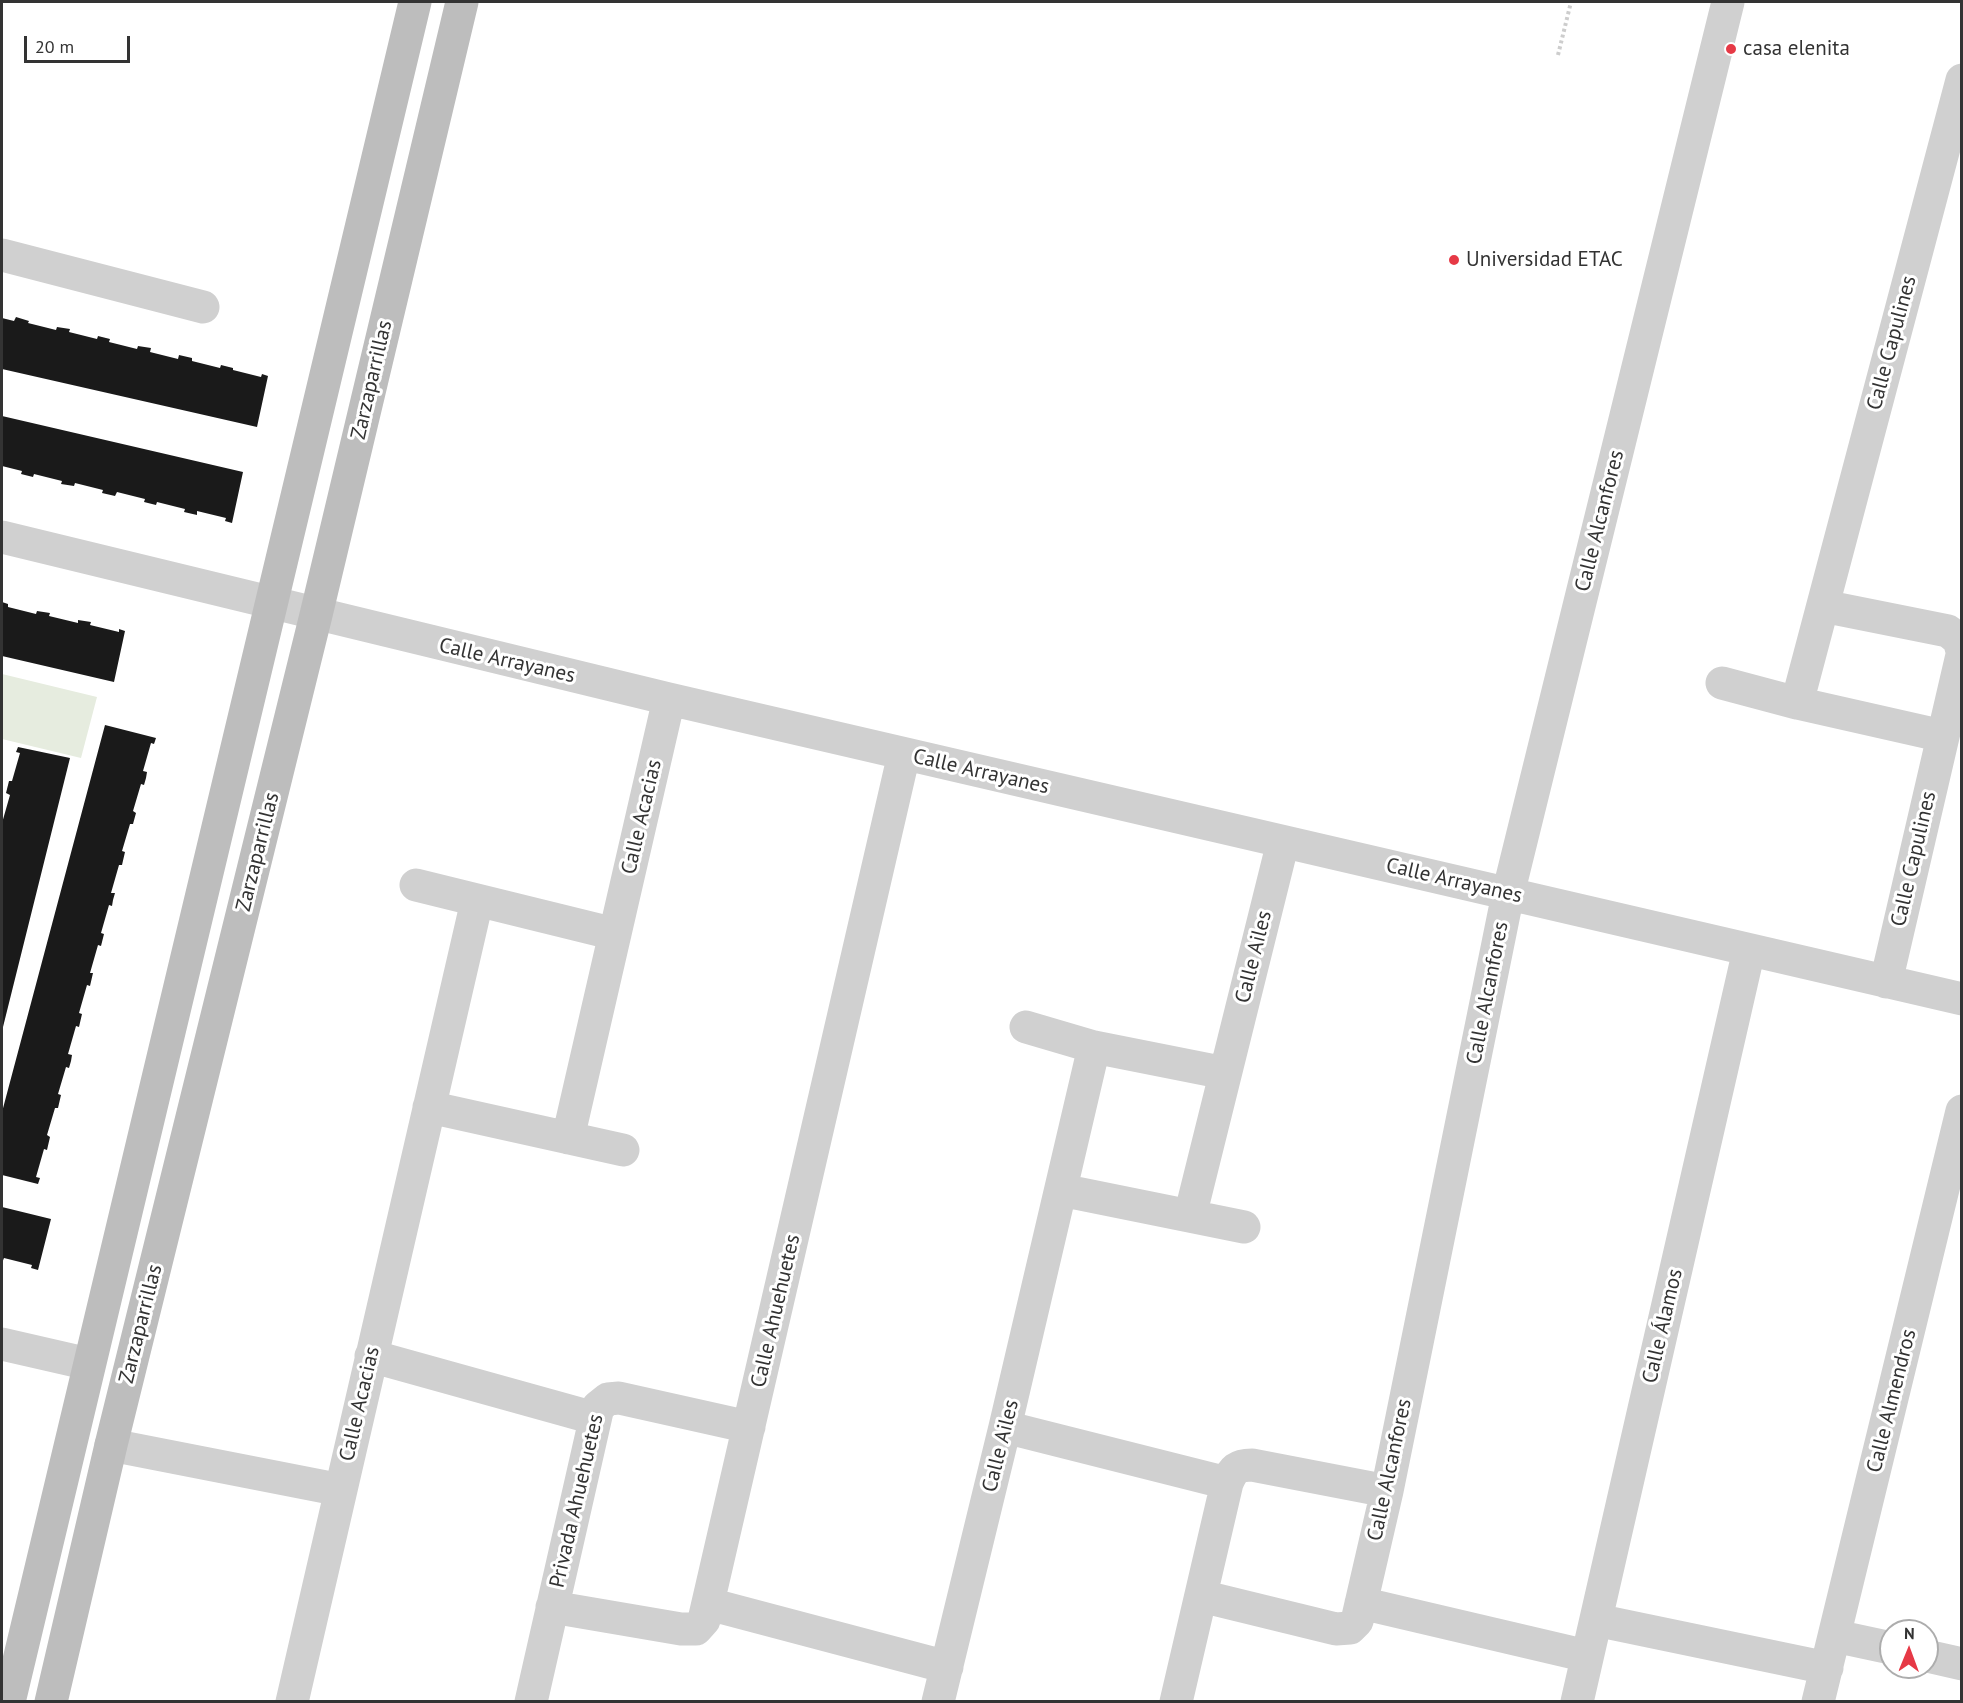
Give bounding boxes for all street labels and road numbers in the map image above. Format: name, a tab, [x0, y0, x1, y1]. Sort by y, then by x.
street label: Calle Capulines	[1862, 273, 1922, 413]
street label: Zarzaparrillas	[346, 318, 398, 442]
street label: Calle Alcanfores	[1570, 448, 1630, 594]
street label: Calle Arrayanes	[437, 633, 577, 689]
street label: Calle Arrayanes	[911, 744, 1051, 800]
street label: Calle Acacias	[617, 757, 667, 877]
street label: Calle Capulines	[1886, 789, 1942, 929]
street label: Zarzaparrillas	[231, 790, 285, 914]
street label: Calle Arrayanes	[1384, 853, 1524, 909]
street label: Calle Ailes	[1230, 908, 1278, 1006]
street label: Calle Alcanfores	[1462, 920, 1514, 1066]
street label: Calle Ahuehuetes	[746, 1232, 806, 1390]
street label: Zarzaparrillas	[114, 1262, 168, 1386]
street label: Calle Álamos	[1638, 1266, 1688, 1386]
street label: Calle Almendros	[1862, 1327, 1922, 1475]
street label: Calle Acacias	[335, 1344, 385, 1464]
street label: Calle Ailes	[977, 1397, 1025, 1495]
street label: Calle Alcanfores	[1363, 1397, 1417, 1543]
street label: Privada Ahuehuetes	[545, 1412, 609, 1590]

